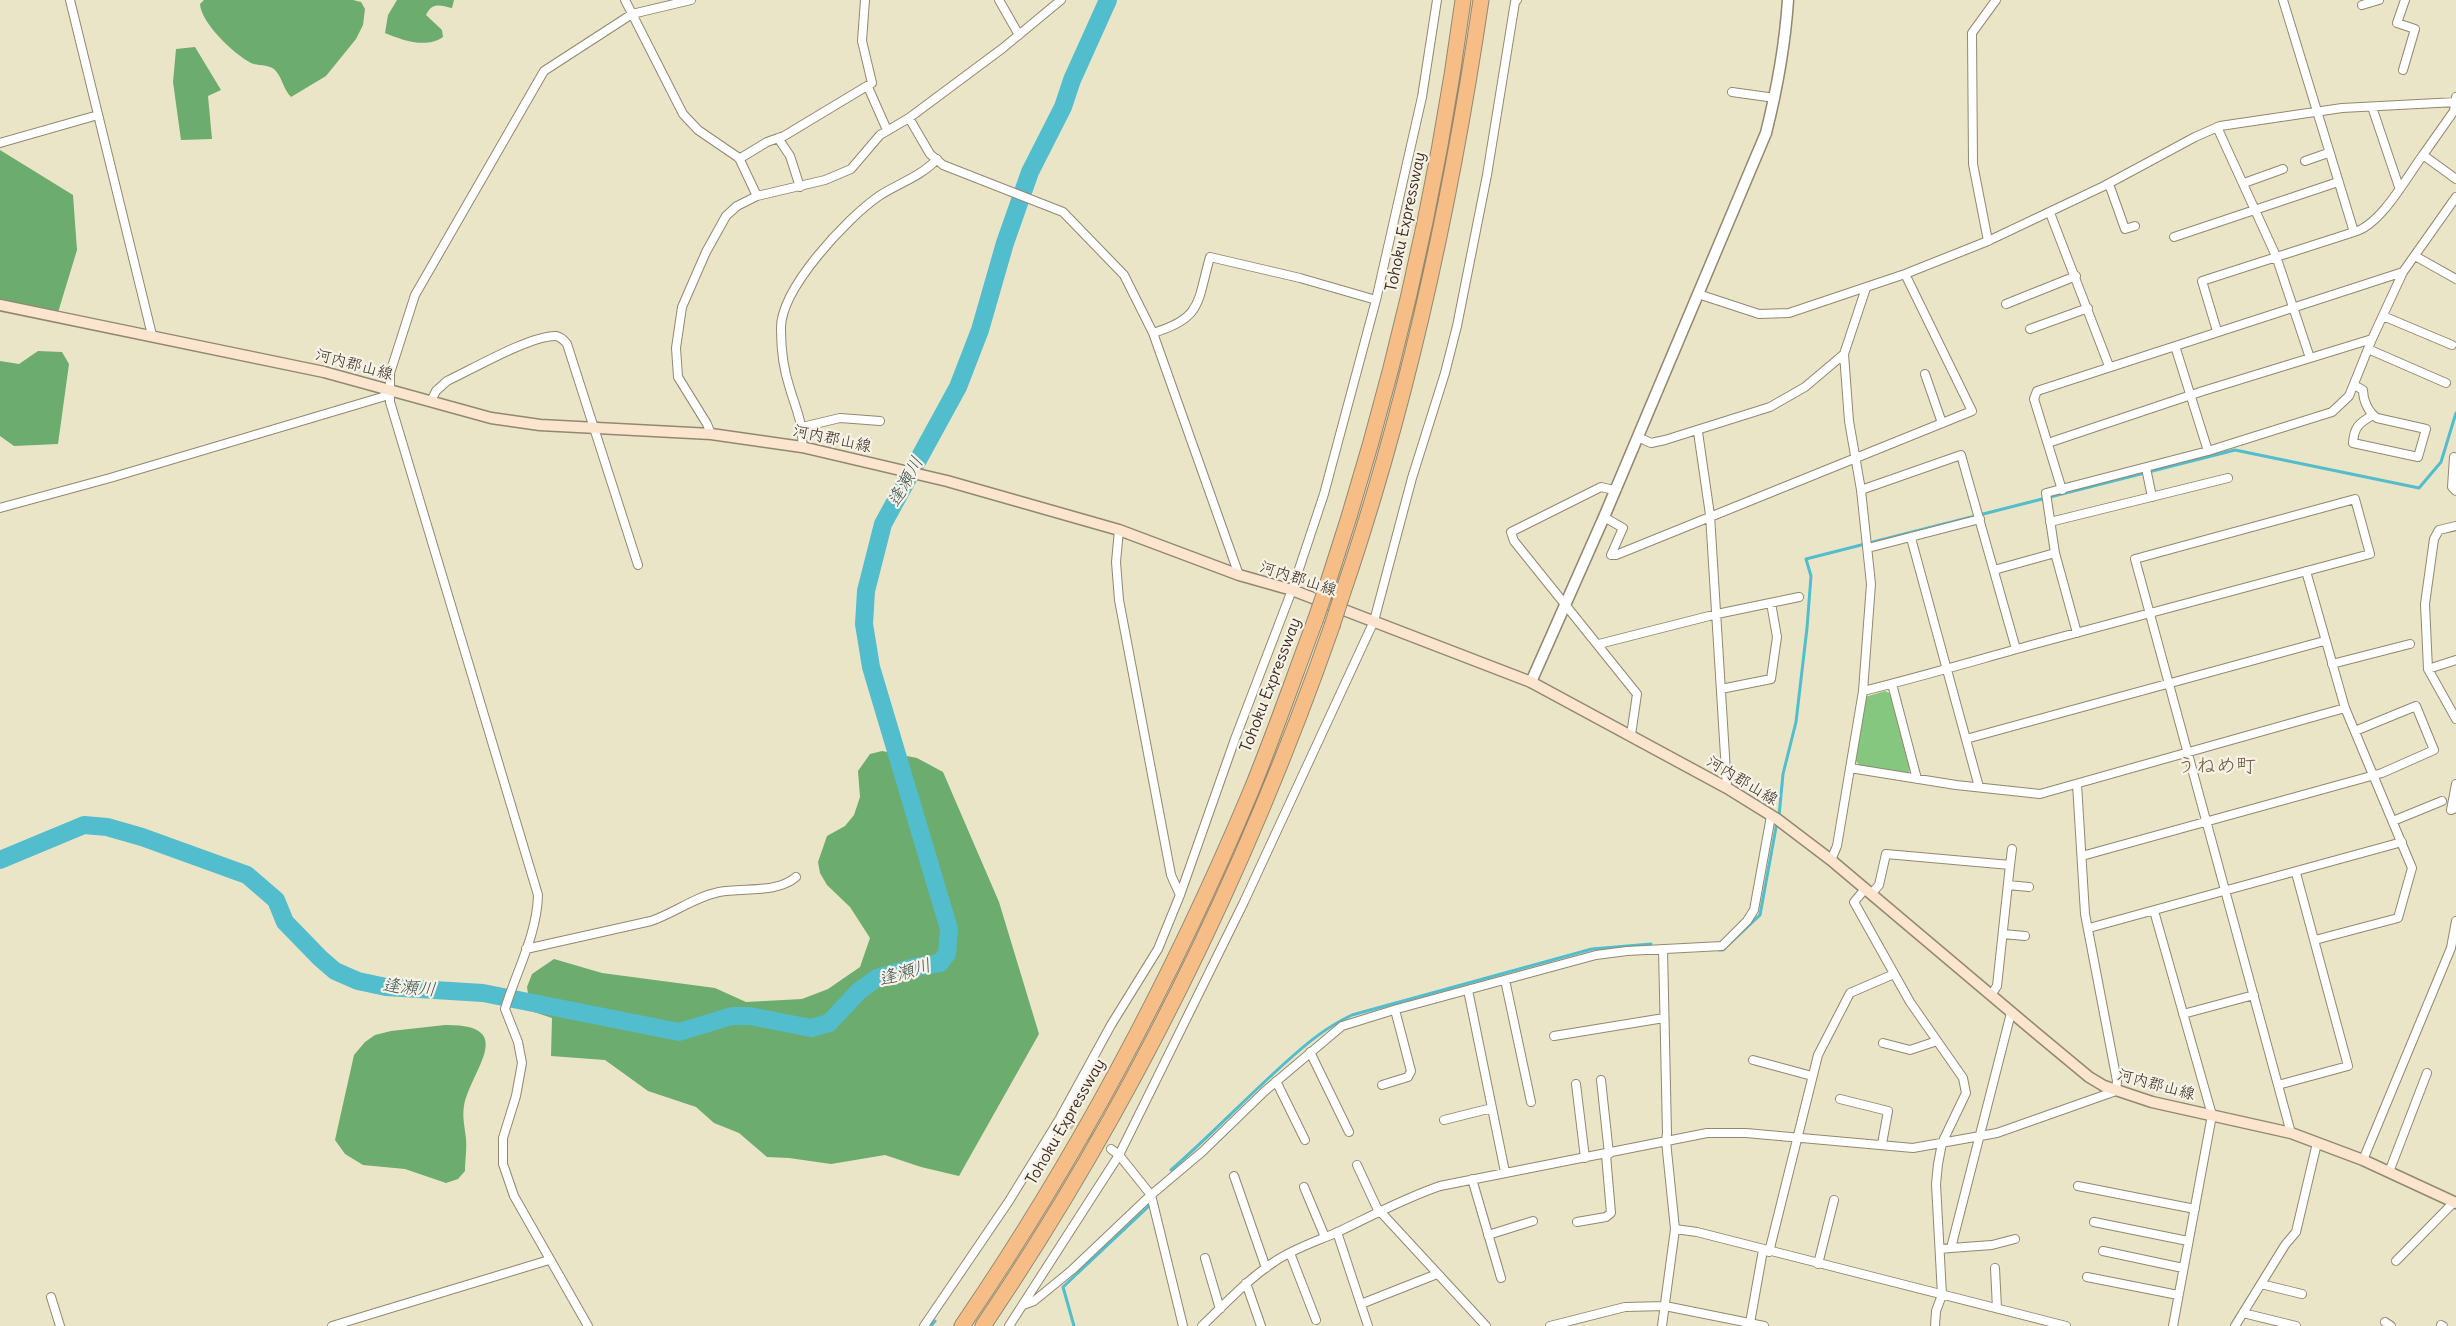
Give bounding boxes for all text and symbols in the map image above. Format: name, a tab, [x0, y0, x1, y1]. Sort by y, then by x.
street label: Tohoku Expressway	[1382, 151, 1430, 293]
street label: 河内郡山線	[313, 345, 395, 385]
street label: 河内郡山線	[791, 421, 873, 457]
water label: 逢瀬川	[883, 453, 929, 511]
street label: 河内郡山線	[1257, 558, 1339, 600]
street label: Tohoku Expressway	[1237, 615, 1305, 755]
street label: 河内郡山線	[1703, 752, 1781, 810]
district label: うねめ町	[2176, 754, 2256, 778]
water label: 逢瀬川	[876, 955, 934, 991]
water label: 逢瀬川	[381, 975, 437, 1001]
street label: Tohoku Expressway	[1022, 1056, 1110, 1188]
street label: 河内郡山線	[2115, 1065, 2197, 1105]

